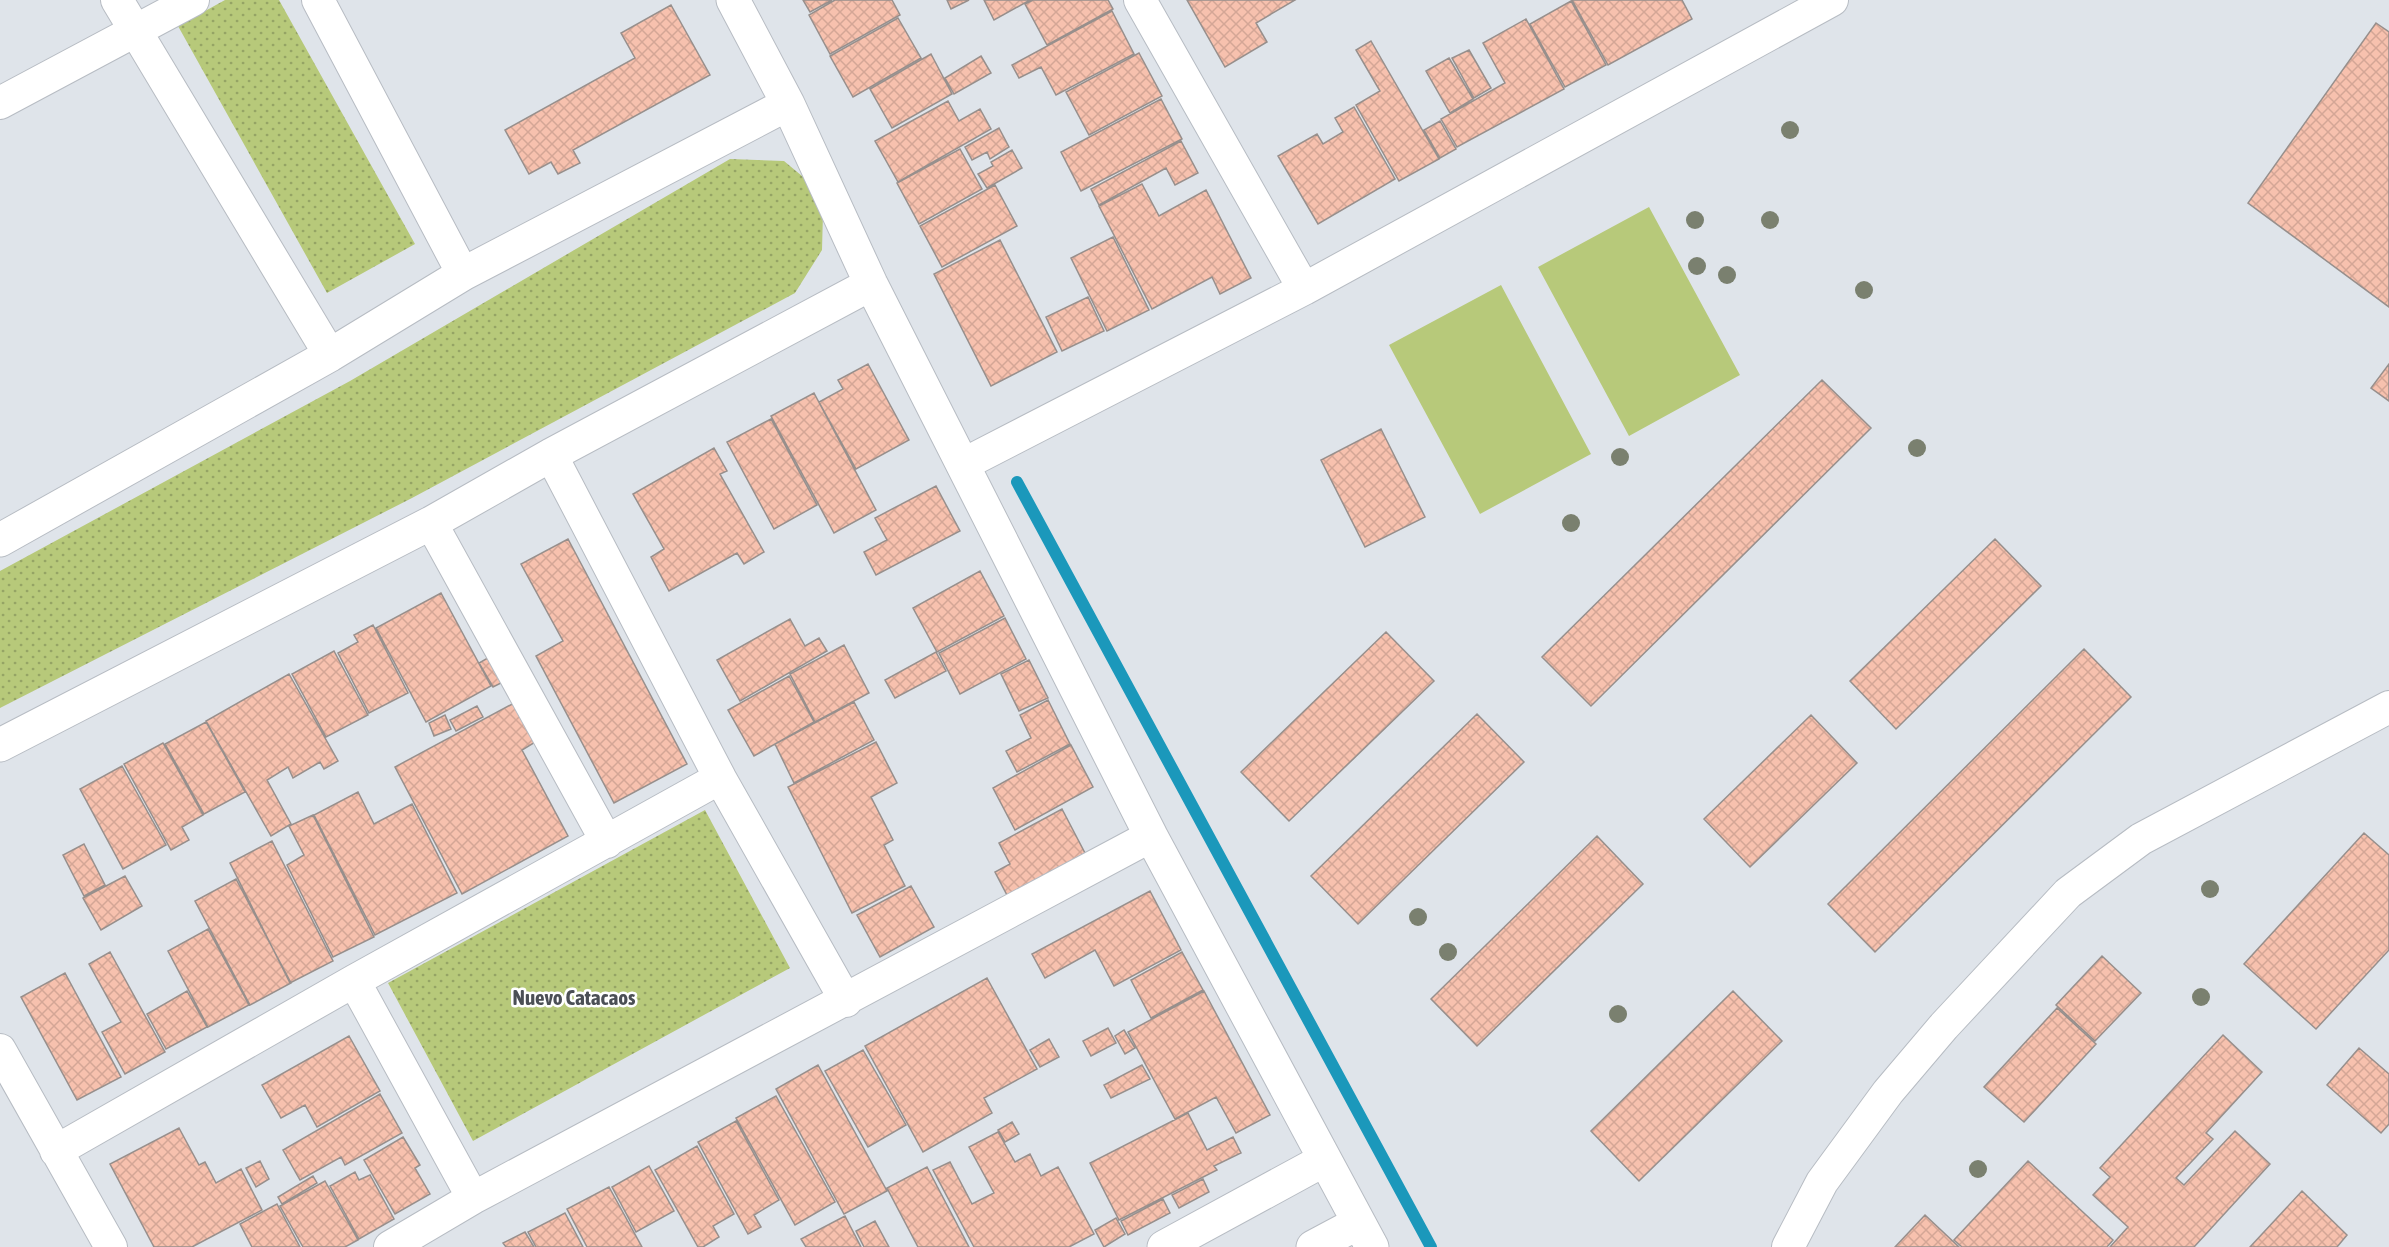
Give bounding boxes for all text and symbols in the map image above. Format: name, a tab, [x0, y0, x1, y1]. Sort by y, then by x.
district label: Nuevo Catacaos	[513, 985, 636, 1009]

